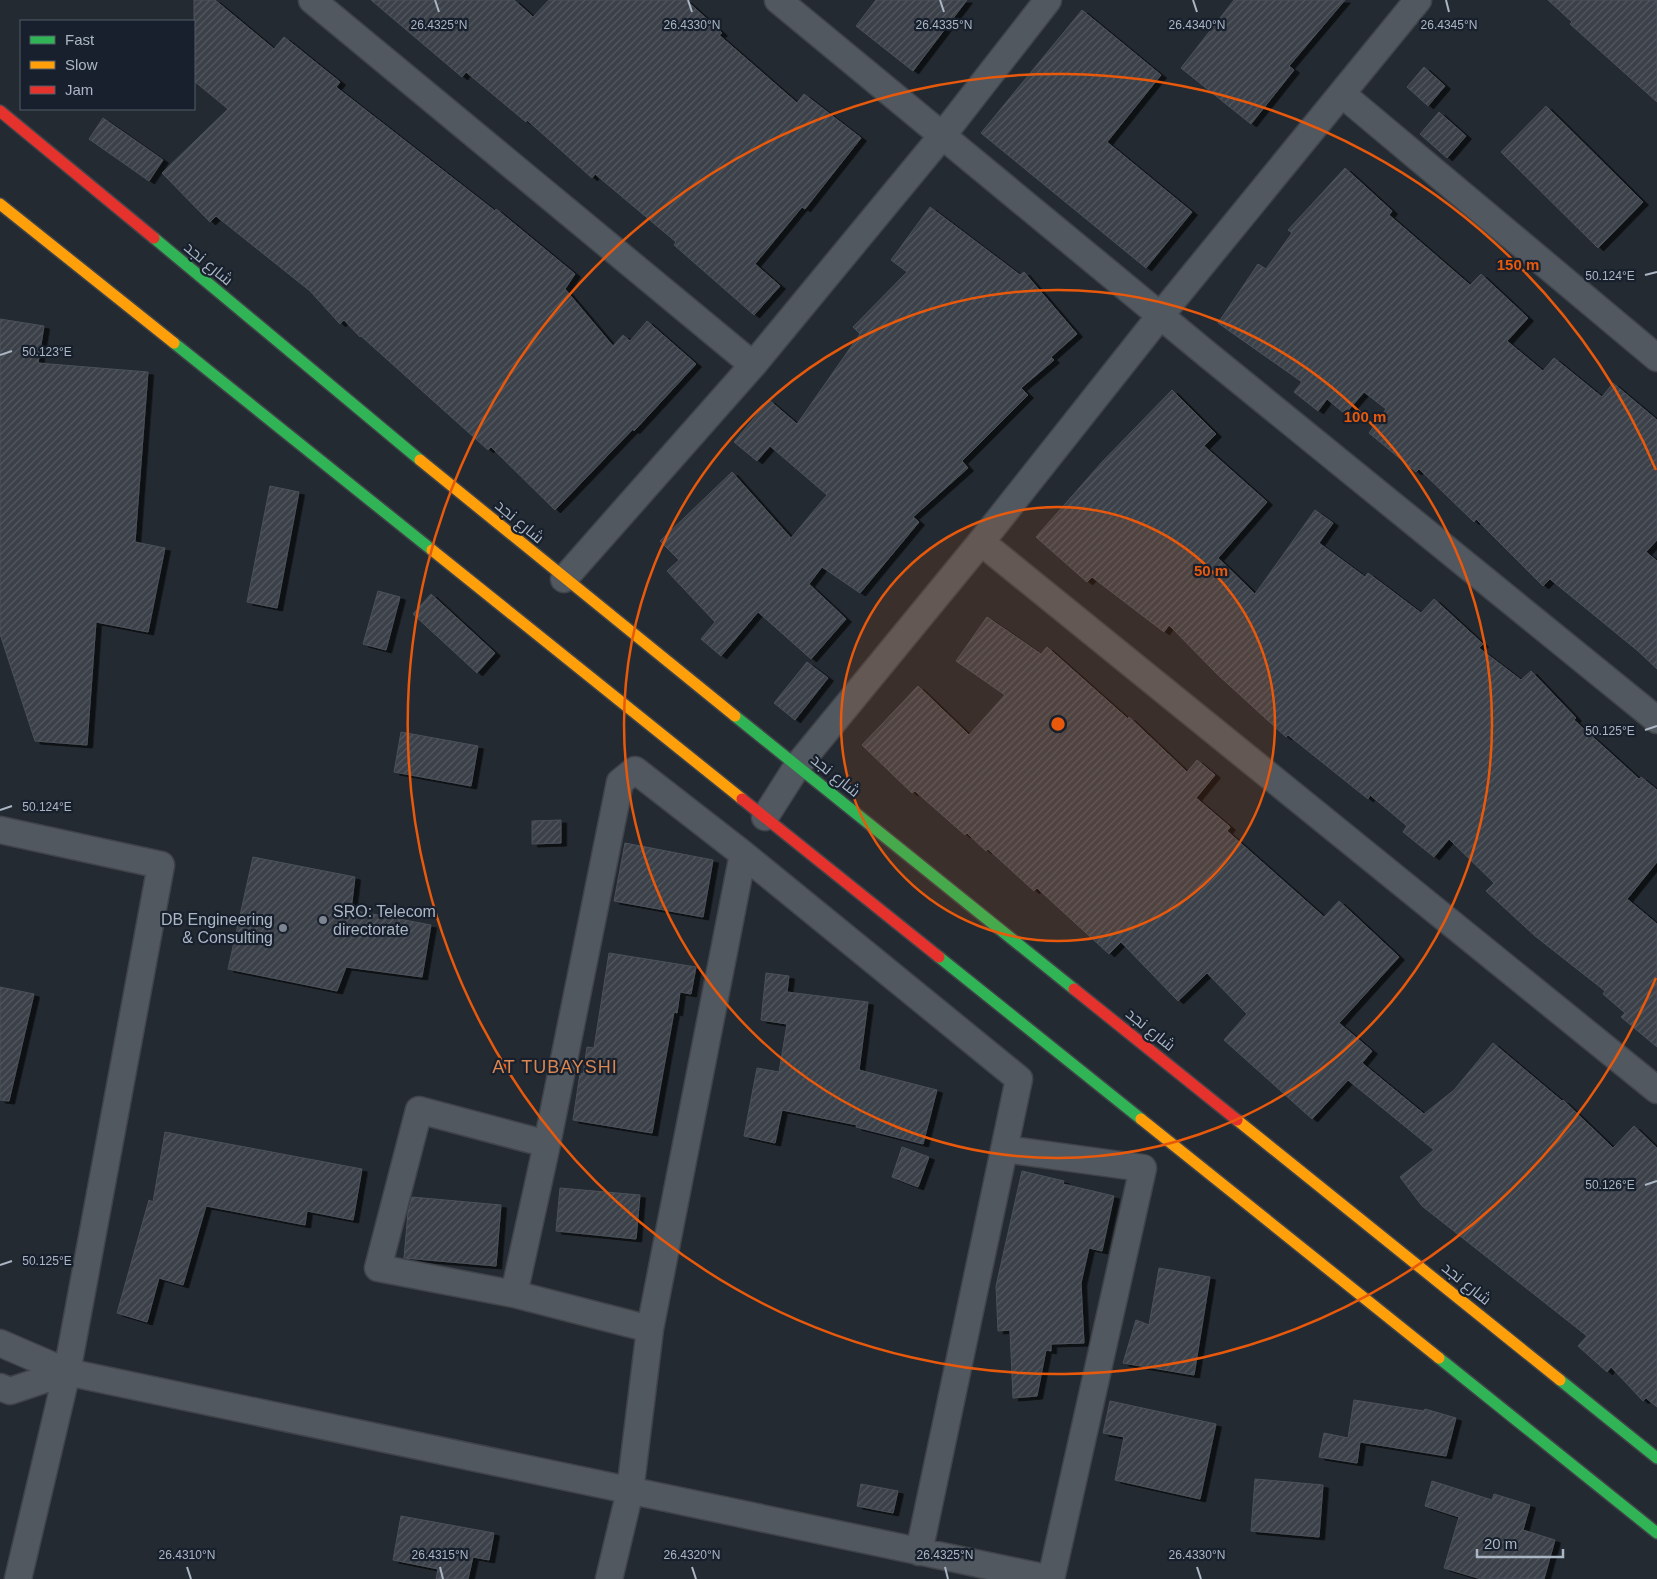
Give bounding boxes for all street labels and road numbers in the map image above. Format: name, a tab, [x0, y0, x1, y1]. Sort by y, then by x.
street label: شارع نجد	[179, 238, 236, 291]
street label: شارع نجد	[490, 496, 547, 549]
street label: شارع نجد	[806, 751, 864, 803]
street label: شارع نجد	[1121, 1005, 1179, 1057]
street label: شارع نجد	[1437, 1259, 1495, 1311]

